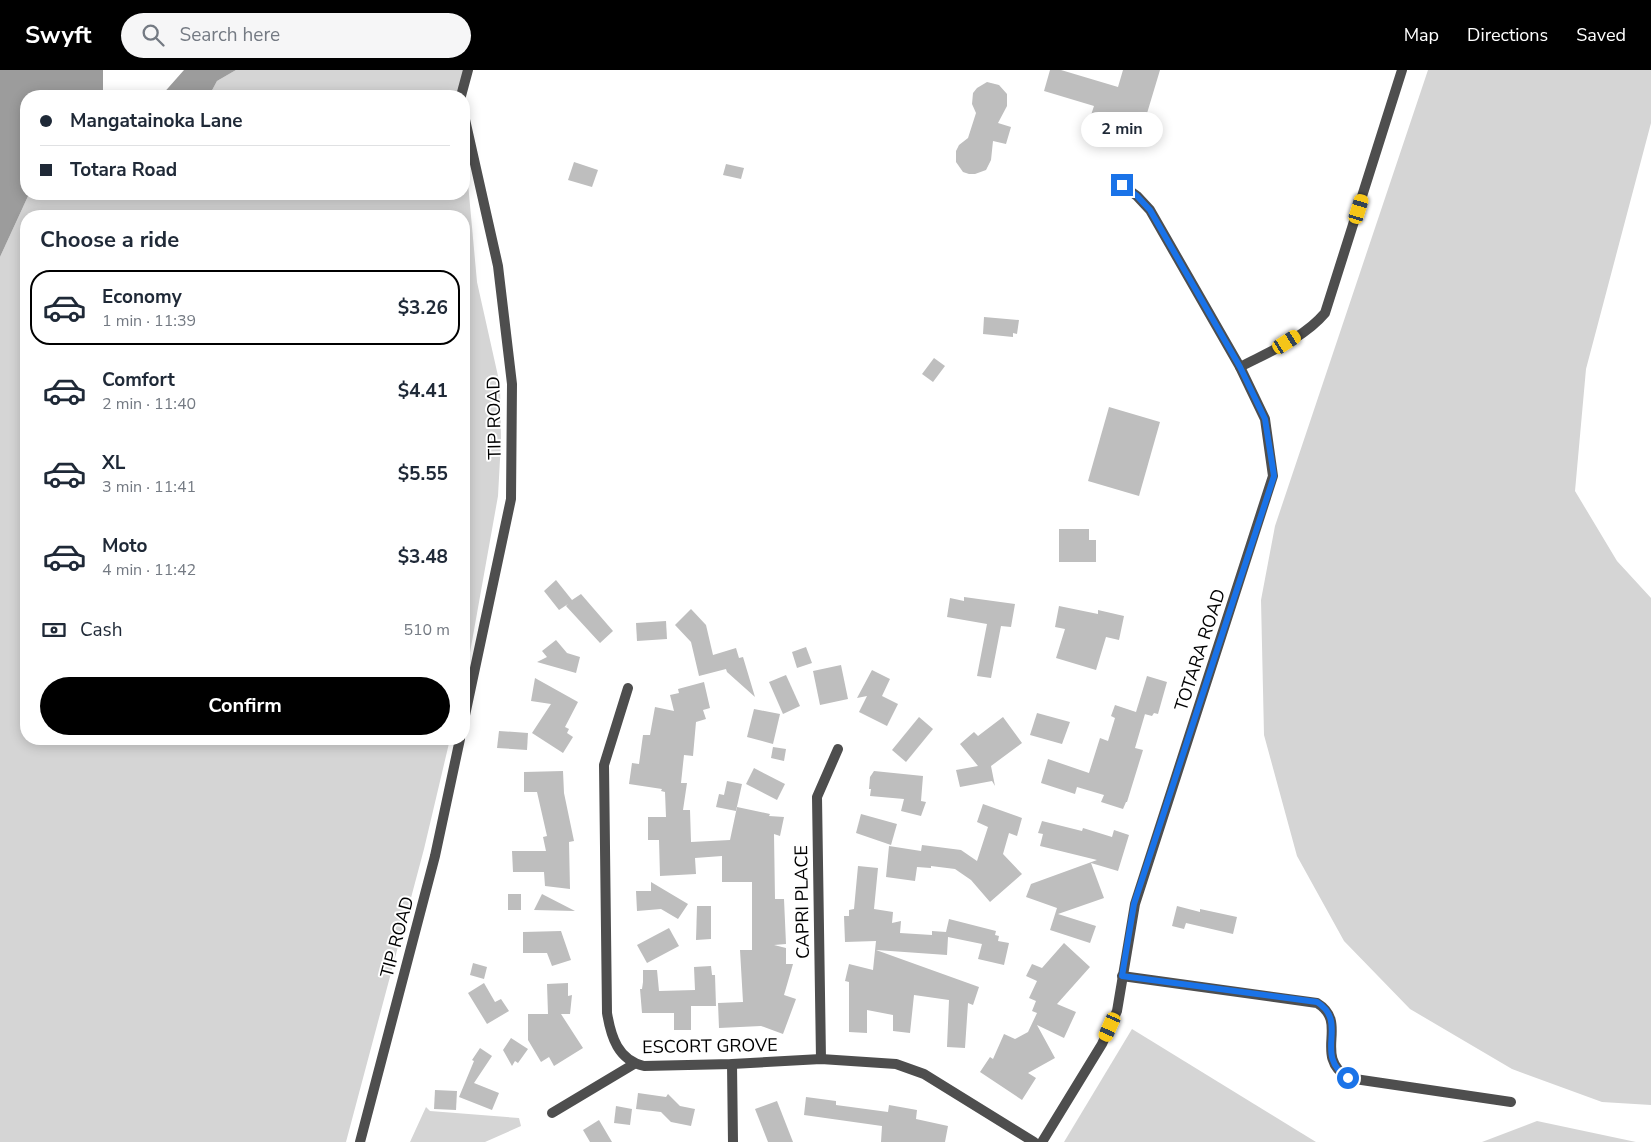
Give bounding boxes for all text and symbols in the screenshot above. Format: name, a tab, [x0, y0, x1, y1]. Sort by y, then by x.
search box	[121, 13, 471, 58]
text: Swyft	[25, 19, 91, 51]
icon: search	[139, 21, 167, 49]
text: Search here	[179, 22, 280, 48]
text: Map	[1404, 23, 1439, 47]
text: Directions	[1467, 23, 1548, 47]
text: Saved	[1576, 23, 1626, 47]
text: Mangatainoka Lane	[70, 108, 243, 134]
callout: 2 min	[1081, 112, 1163, 148]
text: 2 min	[1101, 118, 1143, 140]
text: Totara Road	[70, 157, 177, 183]
route end	[1111, 174, 1133, 196]
car	[1347, 192, 1370, 226]
text: Choose a ride	[40, 225, 179, 255]
text: Economy	[102, 284, 182, 310]
icon: car	[42, 285, 87, 330]
text: $3.26	[398, 295, 448, 321]
text: 1 min · 11:39	[102, 310, 196, 332]
car	[1270, 328, 1303, 356]
text: Comfort	[102, 367, 175, 393]
icon: car	[42, 368, 87, 413]
street label: TIP ROAD	[481, 376, 507, 460]
text: $4.41	[398, 378, 448, 404]
text: 2 min · 11:40	[102, 393, 196, 415]
text: XL	[102, 450, 125, 476]
icon: car	[42, 451, 87, 496]
text: $5.55	[398, 461, 448, 487]
text: 3 min · 11:41	[102, 476, 196, 498]
text: Moto	[102, 533, 148, 559]
icon: car	[42, 534, 87, 579]
text: $3.48	[398, 544, 448, 570]
text: 4 min · 11:42	[102, 559, 196, 581]
street label: TOTARA ROAD	[1169, 586, 1231, 714]
icon: cash	[40, 616, 68, 644]
text: Cash	[80, 617, 122, 643]
text: 510 m	[403, 619, 450, 641]
button: Confirm	[40, 677, 450, 735]
street label: CAPRI PLACE	[789, 845, 815, 959]
street label: TIP ROAD	[375, 894, 419, 980]
car	[1097, 1010, 1122, 1044]
street label: ESCORT GROVE	[642, 1033, 778, 1059]
route start	[1337, 1067, 1359, 1089]

